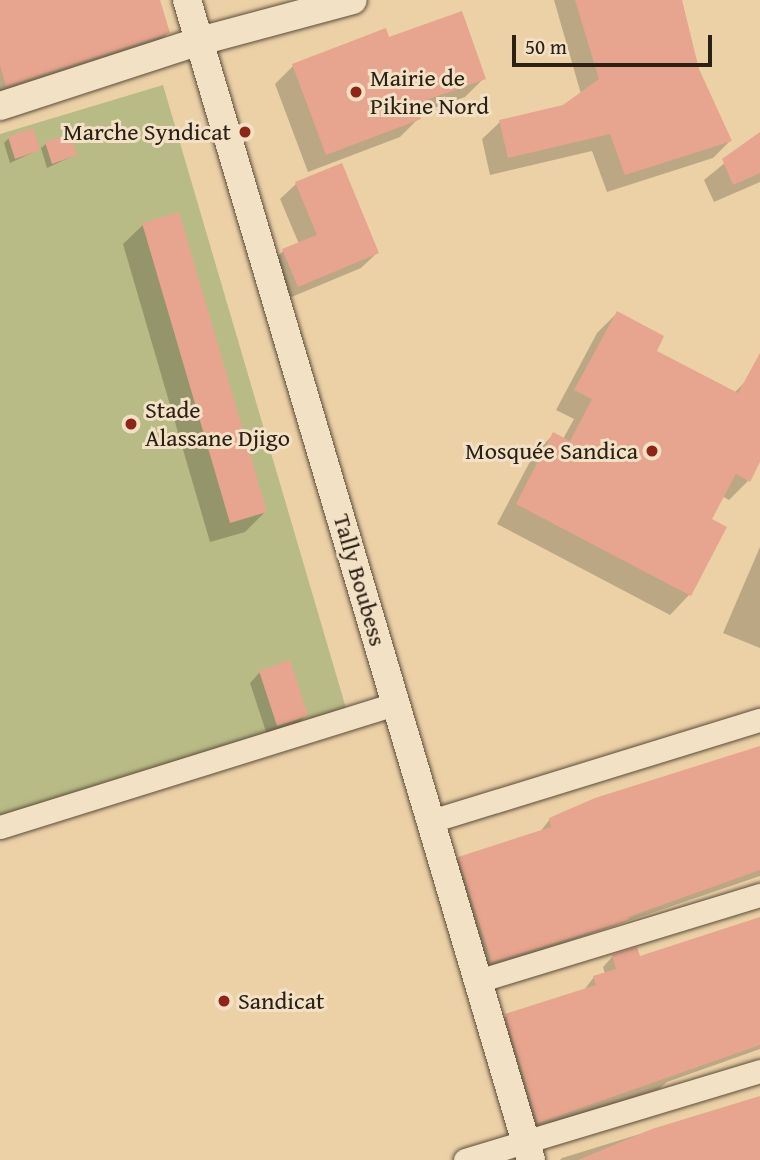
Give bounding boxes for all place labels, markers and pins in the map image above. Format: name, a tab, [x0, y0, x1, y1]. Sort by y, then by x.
place label: Mairie de Pikine Nord	[370, 64, 489, 120]
marker: Mairie de Pikine Nord	[348, 84, 364, 100]
place label: Marche Syndicat	[63, 118, 231, 146]
marker: Marche Syndicat	[237, 124, 253, 140]
place label: Stade Alassane Djigo	[145, 396, 290, 452]
marker: Stade Alassane Djigo	[123, 416, 139, 432]
place label: Mosquée Sandica	[465, 437, 638, 465]
marker: Mosquée Sandica	[644, 443, 660, 459]
place label: Sandicat	[238, 987, 325, 1015]
marker: Sandicat	[216, 993, 232, 1009]

